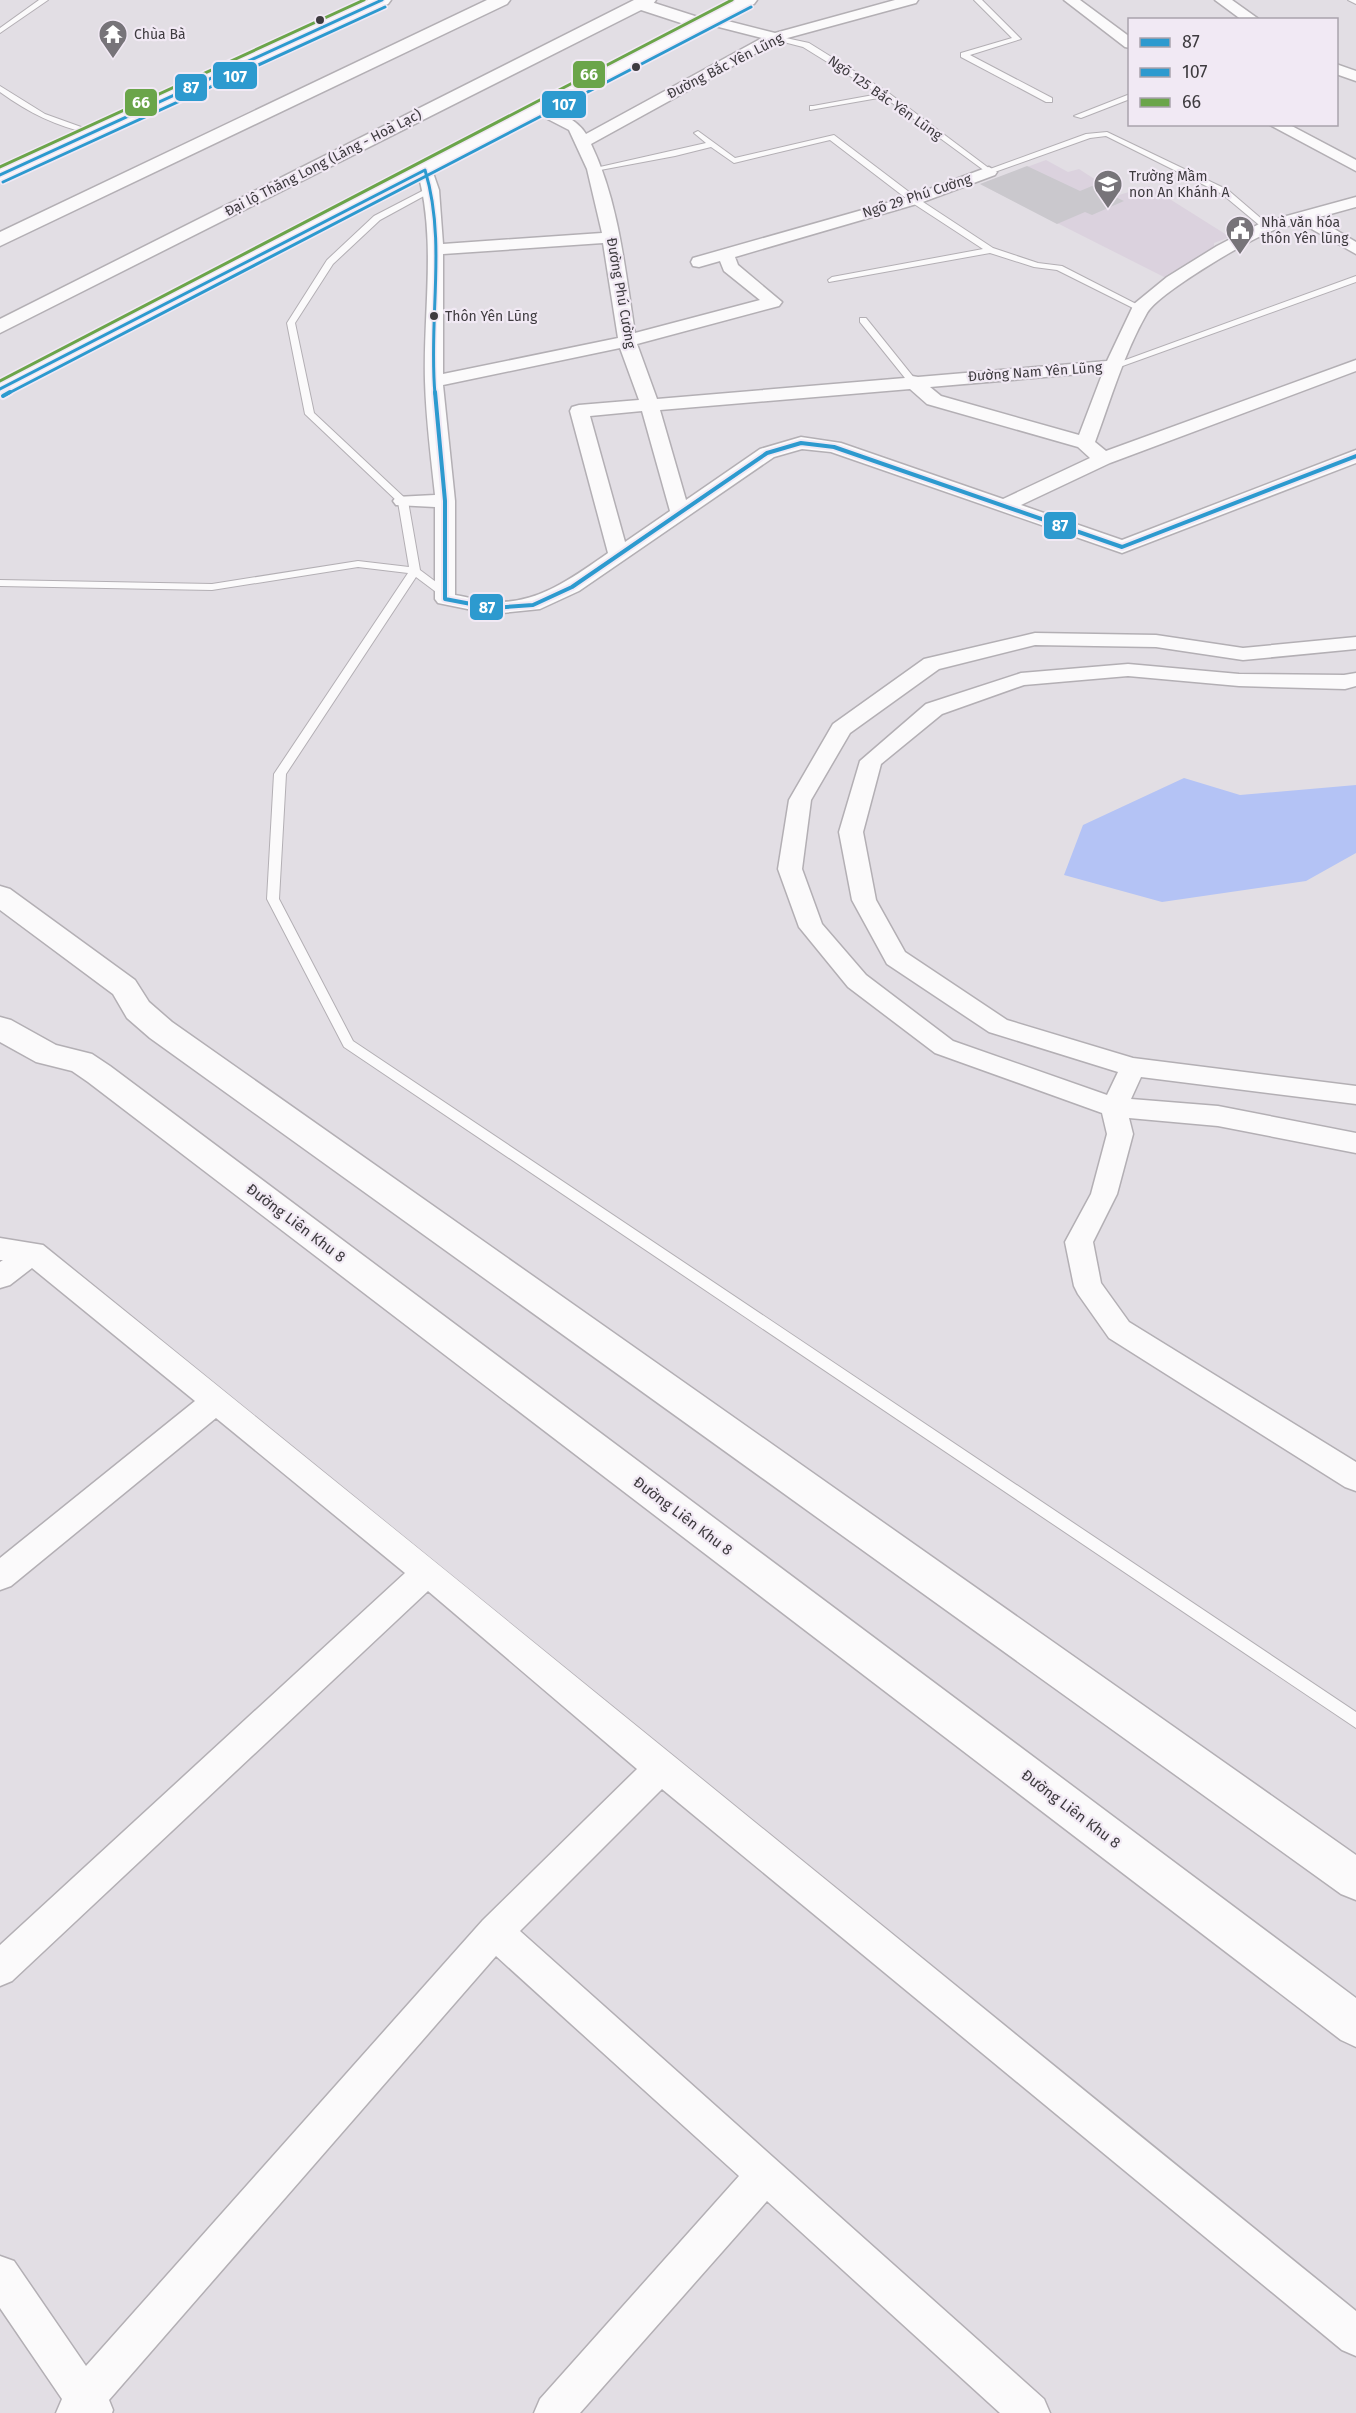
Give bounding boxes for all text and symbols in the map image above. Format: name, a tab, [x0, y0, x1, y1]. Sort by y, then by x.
unlabelled marker	[314, 14, 326, 26]
temple icon: Chùa Bà	[97, 18, 129, 60]
legend	[1128, 18, 1338, 126]
place label: Chùa Bà	[134, 26, 186, 43]
street label: Đường Bắc Yên Lũng	[664, 28, 787, 103]
text: 87	[1182, 31, 1200, 53]
street label: Ngõ 125 Bắc Yên Lũng	[825, 51, 947, 144]
line badge: 66	[572, 60, 606, 89]
line badge: 107	[212, 61, 258, 90]
unlabelled marker	[630, 61, 642, 73]
text: 107	[1182, 61, 1207, 83]
text: 66	[580, 65, 598, 84]
text: 107	[223, 67, 247, 86]
line badge: 87	[174, 73, 208, 102]
text: 87	[183, 78, 200, 97]
line badge: 66	[124, 88, 158, 117]
line badge: 107	[541, 90, 587, 119]
text: 66	[1182, 91, 1201, 113]
text: 66	[132, 93, 150, 112]
text: 107	[552, 95, 576, 114]
street label: Đại lộ Thăng Long (Láng - Hoà Lạc)	[222, 106, 424, 220]
place label: Trường Mầm non An Khánh A	[1129, 167, 1229, 201]
school or university icon: Trường Mầm non An Khánh A	[1092, 168, 1124, 210]
street label: Ngõ 29 Phú Cường	[860, 170, 974, 222]
public building icon: Nhà văn hóa thôn Yên lũng	[1224, 214, 1256, 256]
place label: Nhà văn hóa thôn Yên lũng	[1261, 214, 1349, 247]
street label: Đường Phú Cường	[603, 236, 639, 350]
place label: Thôn Yên Lũng	[445, 308, 538, 325]
marker: Thôn Yên Lũng	[428, 310, 440, 322]
street label: Đường Nam Yên Lũng	[967, 359, 1103, 385]
line badge: 87	[1043, 511, 1077, 540]
text: 87	[1052, 516, 1069, 535]
line badge: 87	[469, 593, 504, 621]
text: 87	[479, 598, 496, 617]
street label: Đường Liên Khu 8	[243, 1180, 349, 1266]
street label: Đường Liên Khu 8	[630, 1473, 736, 1559]
street label: Đường Liên Khu 8	[1018, 1766, 1124, 1852]

